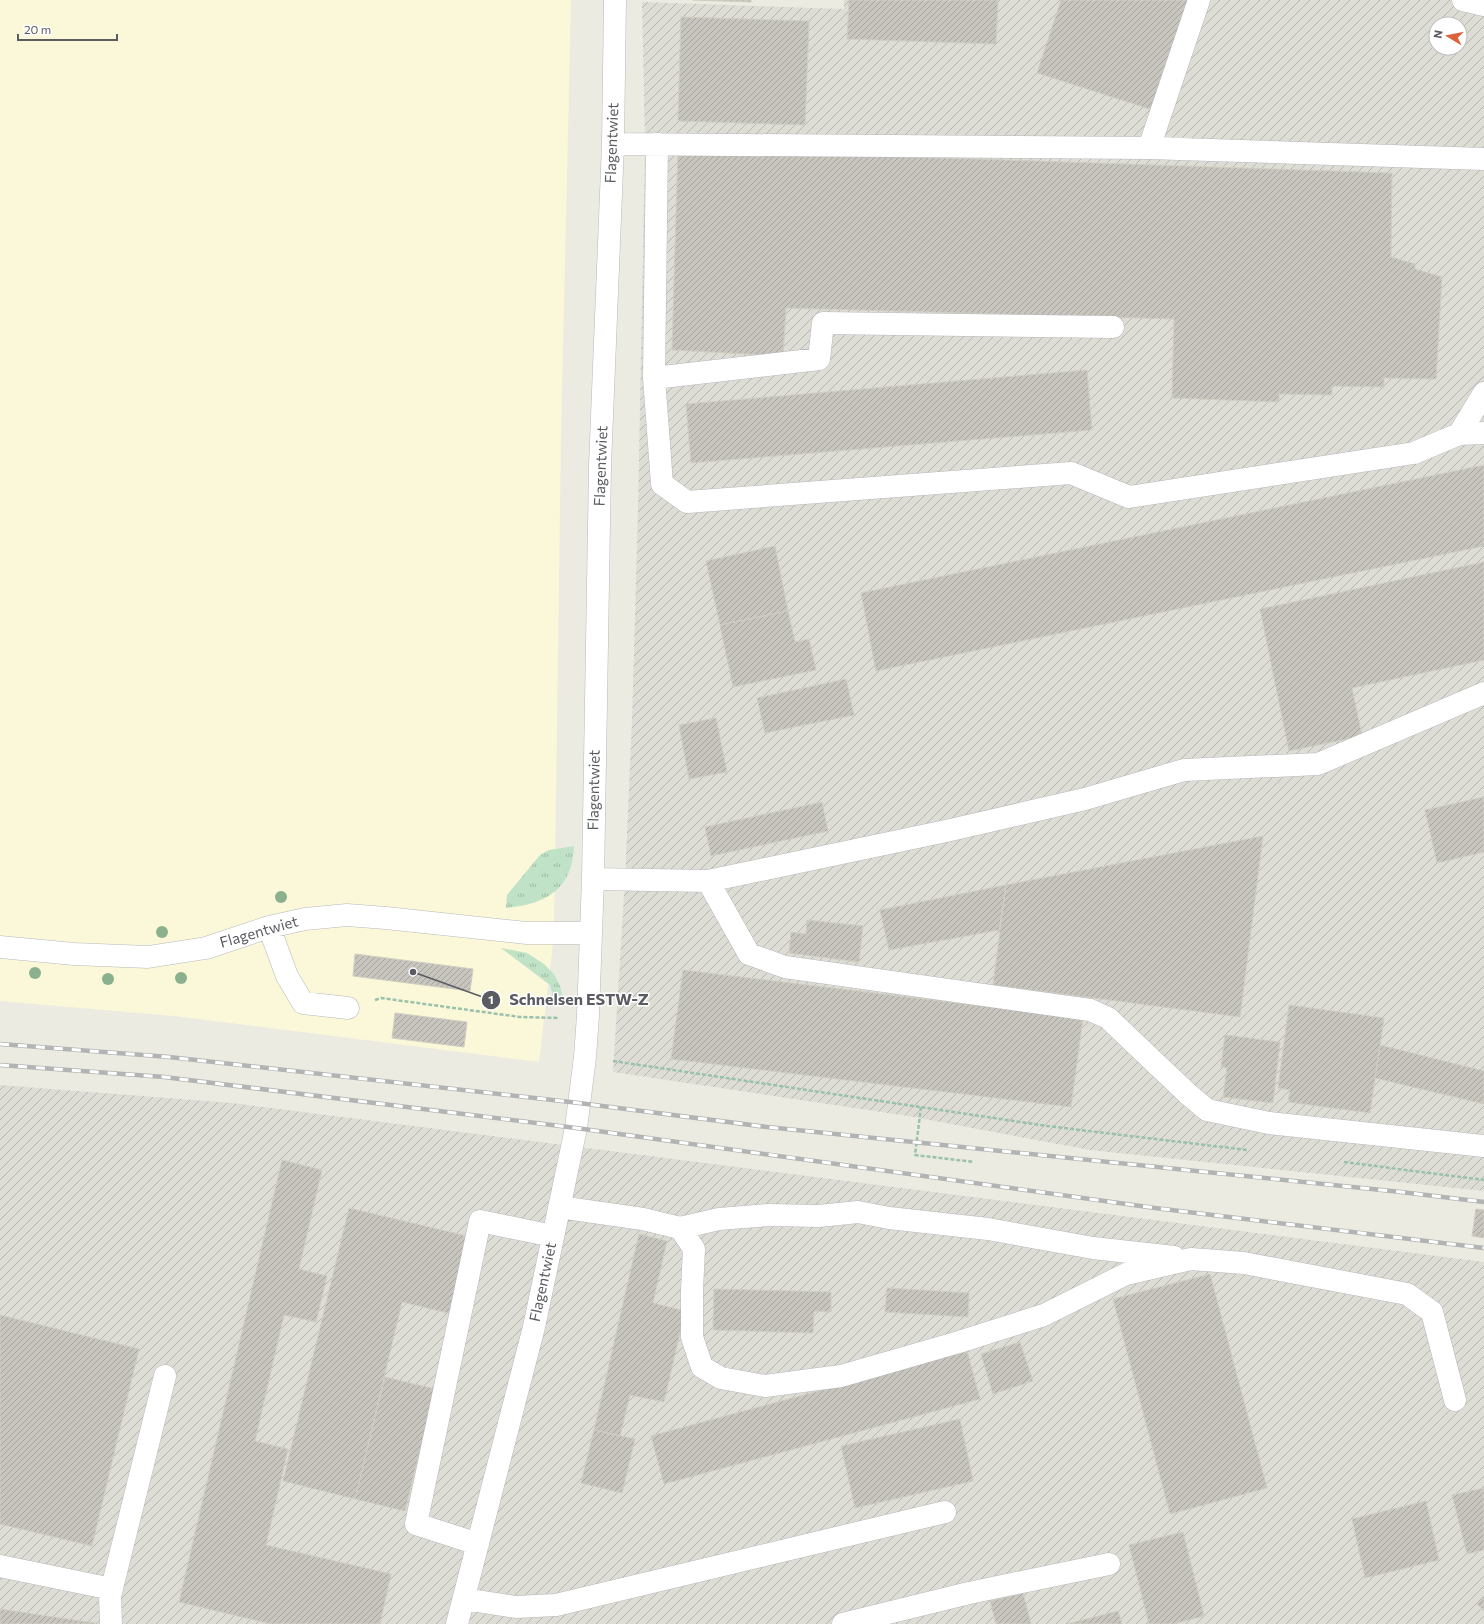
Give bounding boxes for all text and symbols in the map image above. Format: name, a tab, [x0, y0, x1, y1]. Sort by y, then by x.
scale bar	[18, 16, 117, 42]
north arrow	[1428, 16, 1468, 56]
text: 20 m	[24, 22, 51, 36]
text: N	[1431, 29, 1445, 39]
street label: Flagentwiet	[601, 102, 621, 184]
street label: Flagentwiet	[590, 425, 610, 507]
street label: Flagentwiet	[583, 749, 603, 830]
street label: Flagentwiet	[217, 911, 300, 951]
callout: Schnelsen ESTW-Z	[481, 986, 656, 1014]
text: Schnelsen ESTW-Z	[509, 989, 649, 1008]
text: 1	[488, 992, 494, 1006]
street label: Flagentwiet	[525, 1240, 559, 1323]

